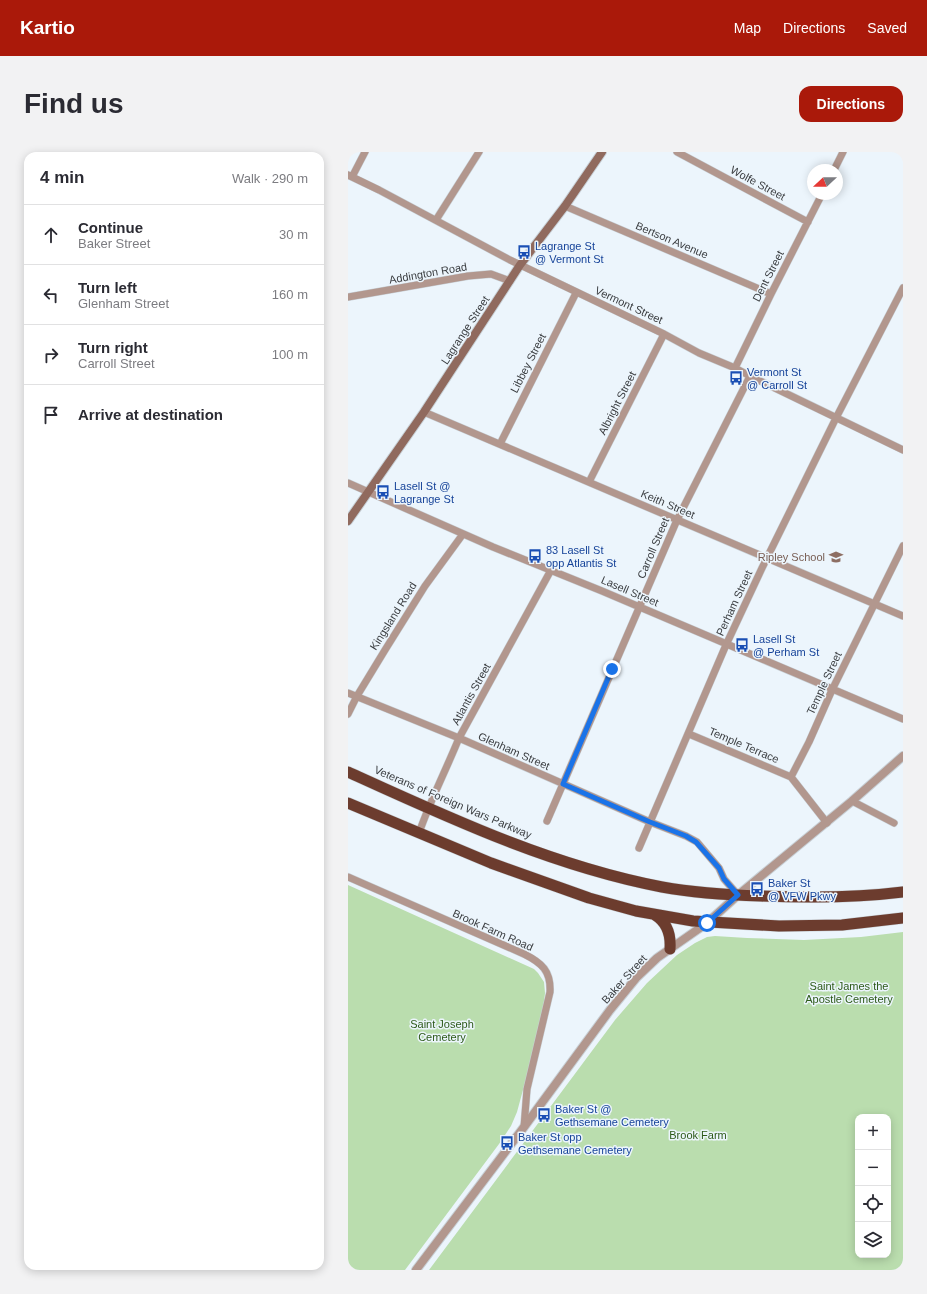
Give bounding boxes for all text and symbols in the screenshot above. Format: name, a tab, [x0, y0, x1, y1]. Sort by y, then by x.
text: Kartio	[20, 17, 75, 38]
text: Map	[734, 20, 761, 36]
text: Directions	[783, 20, 845, 36]
text: Saved	[867, 20, 907, 36]
button: Directions	[799, 86, 903, 122]
text: Find us	[24, 88, 124, 119]
street label: Wolfe Street	[729, 164, 787, 202]
north arrow	[807, 164, 843, 200]
text: 4 min	[40, 168, 84, 187]
text: Walk · 290 m	[232, 171, 308, 186]
text: Continue	[78, 219, 143, 236]
street label: Bertson Avenue	[634, 219, 710, 261]
icon: ahead	[40, 224, 62, 246]
text: 30 m	[279, 227, 308, 242]
text: Baker Street	[78, 236, 150, 251]
place label: Lagrange St @ Vermont St	[535, 240, 604, 265]
bus stop icon: Lagrange St @ Vermont St	[516, 244, 532, 260]
street label: Dent Street	[750, 248, 786, 304]
street label: Addington Road	[388, 260, 468, 286]
text: Turn left	[78, 279, 137, 296]
icon: left	[40, 284, 62, 306]
street label: Vermont Street	[593, 284, 665, 326]
text: 160 m	[272, 287, 308, 302]
street label: Lagrange Street	[438, 294, 492, 366]
text: Glenham Street	[78, 296, 169, 311]
street label: Libbey Street	[508, 331, 548, 395]
text: Turn right	[78, 339, 148, 356]
icon: right	[40, 344, 62, 366]
text: 100 m	[272, 347, 308, 362]
text: Carroll Street	[78, 356, 155, 371]
place label: Vermont St @ Carroll St	[747, 366, 807, 391]
street label: Albright Street	[596, 369, 638, 437]
bus stop icon: Vermont St @ Carroll St	[728, 370, 744, 386]
icon: arrive	[40, 404, 62, 426]
text: Arrive at destination	[78, 406, 223, 423]
place label: Lasell St @ Lagrange St	[394, 480, 454, 505]
bus stop icon: Lasell St @ Lagrange St	[375, 484, 391, 500]
street label: Keith Street	[639, 487, 697, 521]
street label: Carroll Street	[635, 516, 671, 580]
place label: 83 Lasell St opp Atlantis St	[546, 544, 616, 569]
bus stop icon: 83 Lasell St opp Atlantis St	[527, 548, 543, 564]
school or university icon: Ripley School	[828, 549, 844, 565]
place label: Ripley School	[758, 551, 825, 563]
street label: Perham Street	[714, 568, 754, 638]
street label: Lasell Street	[600, 574, 660, 608]
street label: Kingsland Road	[367, 580, 419, 652]
place label: Lasell St @ Perham St	[753, 633, 819, 658]
bus stop icon: Lasell St @ Perham St	[734, 637, 750, 653]
street label: Temple Street	[804, 650, 844, 716]
route end	[603, 660, 621, 678]
street label: Atlantis Street	[449, 661, 493, 727]
street label: Temple Terrace	[707, 725, 781, 765]
street label: Glenham Street	[476, 730, 552, 772]
street label: Veterans of Foreign Wars Parkway	[373, 763, 534, 841]
place label: Baker St @ VFW Pkwy	[768, 877, 836, 902]
bus stop icon: Baker St @ VFW Pkwy	[749, 881, 765, 897]
street label: Brook Farm Road	[451, 907, 535, 953]
route start	[698, 914, 716, 932]
street label: Baker Street	[599, 952, 649, 1006]
park label: Saint James the Apostle Cemetery	[805, 980, 893, 1005]
park label: Saint Joseph Cemetery	[410, 1018, 474, 1043]
place label: Baker St @ Gethsemane Cemetery	[555, 1103, 669, 1128]
bus stop icon: Baker St @ Gethsemane Cemetery	[536, 1107, 552, 1123]
map controls	[855, 1114, 891, 1258]
button: +	[855, 1114, 891, 1150]
park label: Brook Farm	[669, 1129, 727, 1141]
place label: Baker St opp Gethsemane Cemetery	[518, 1131, 632, 1156]
bus stop icon: Baker St opp Gethsemane Cemetery	[499, 1135, 515, 1151]
button: −	[855, 1150, 891, 1186]
button: locate	[855, 1186, 891, 1222]
button: layers	[855, 1222, 891, 1258]

